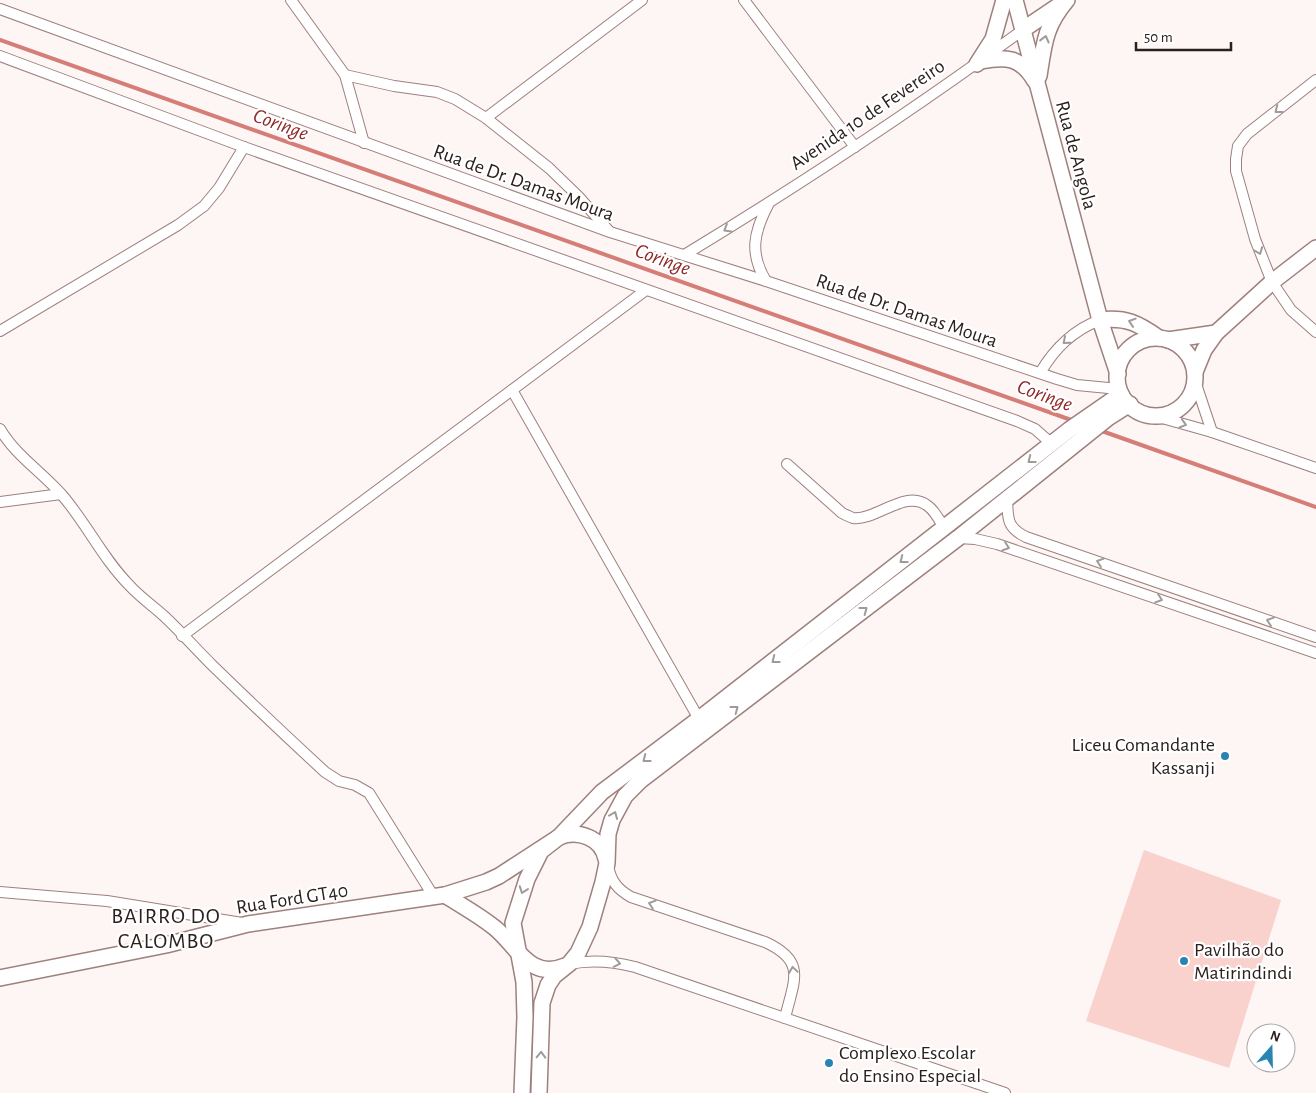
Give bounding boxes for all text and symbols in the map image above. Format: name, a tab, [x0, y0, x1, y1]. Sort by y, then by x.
scale bar	[1136, 20, 1231, 52]
text: 50 m	[1144, 30, 1173, 45]
one-way arrow	[1039, 34, 1050, 43]
street label: Avenida 10 de Fevereiro	[787, 56, 948, 174]
street label: Rua de Angola	[1052, 99, 1100, 212]
one-way arrow	[1274, 104, 1284, 113]
water label: Coringe	[250, 105, 311, 144]
street label: Rua de Dr. Damas Moura	[431, 141, 617, 225]
one-way arrow	[724, 223, 733, 232]
water label: Coringe	[632, 240, 693, 279]
one-way arrow	[1253, 246, 1264, 255]
street label: Rua de Dr. Damas Moura	[813, 270, 1000, 351]
one-way arrow	[1128, 318, 1136, 328]
one-way arrow	[1062, 335, 1071, 344]
water label: Coringe	[1014, 376, 1075, 415]
one-way arrow	[1179, 419, 1187, 429]
one-way arrow	[1028, 455, 1037, 463]
one-way arrow	[1001, 541, 1009, 551]
one-way arrow	[900, 555, 909, 563]
one-way arrow	[1096, 558, 1104, 568]
one-way arrow	[1155, 593, 1163, 603]
one-way arrow	[858, 607, 868, 616]
one-way arrow	[1266, 617, 1275, 627]
one-way arrow	[771, 654, 781, 663]
one-way arrow	[729, 706, 738, 714]
place label: Liceu Comandante Kassanji	[1071, 735, 1215, 778]
marker: Liceu Comandante Kassanji	[1219, 750, 1231, 762]
one-way arrow	[643, 754, 652, 762]
one-way arrow	[608, 811, 619, 820]
street label: Rua Ford GT40	[235, 880, 350, 918]
one-way arrow	[519, 885, 529, 894]
one-way arrow	[648, 899, 657, 909]
district label: BAIRRO DO CALOMBO	[111, 905, 221, 952]
place label: Pavilhão do Matirindindi	[1194, 940, 1292, 983]
marker: Pavilhão do Matirindindi	[1178, 955, 1190, 967]
one-way arrow	[613, 957, 622, 968]
one-way arrow	[788, 966, 799, 974]
north arrow	[1246, 1023, 1296, 1073]
text: N	[1268, 1028, 1282, 1045]
place label: Complexo Escolar do Ensino Especial	[839, 1043, 981, 1086]
one-way arrow	[535, 1051, 546, 1059]
marker: Complexo Escolar do Ensino Especial	[823, 1057, 835, 1069]

